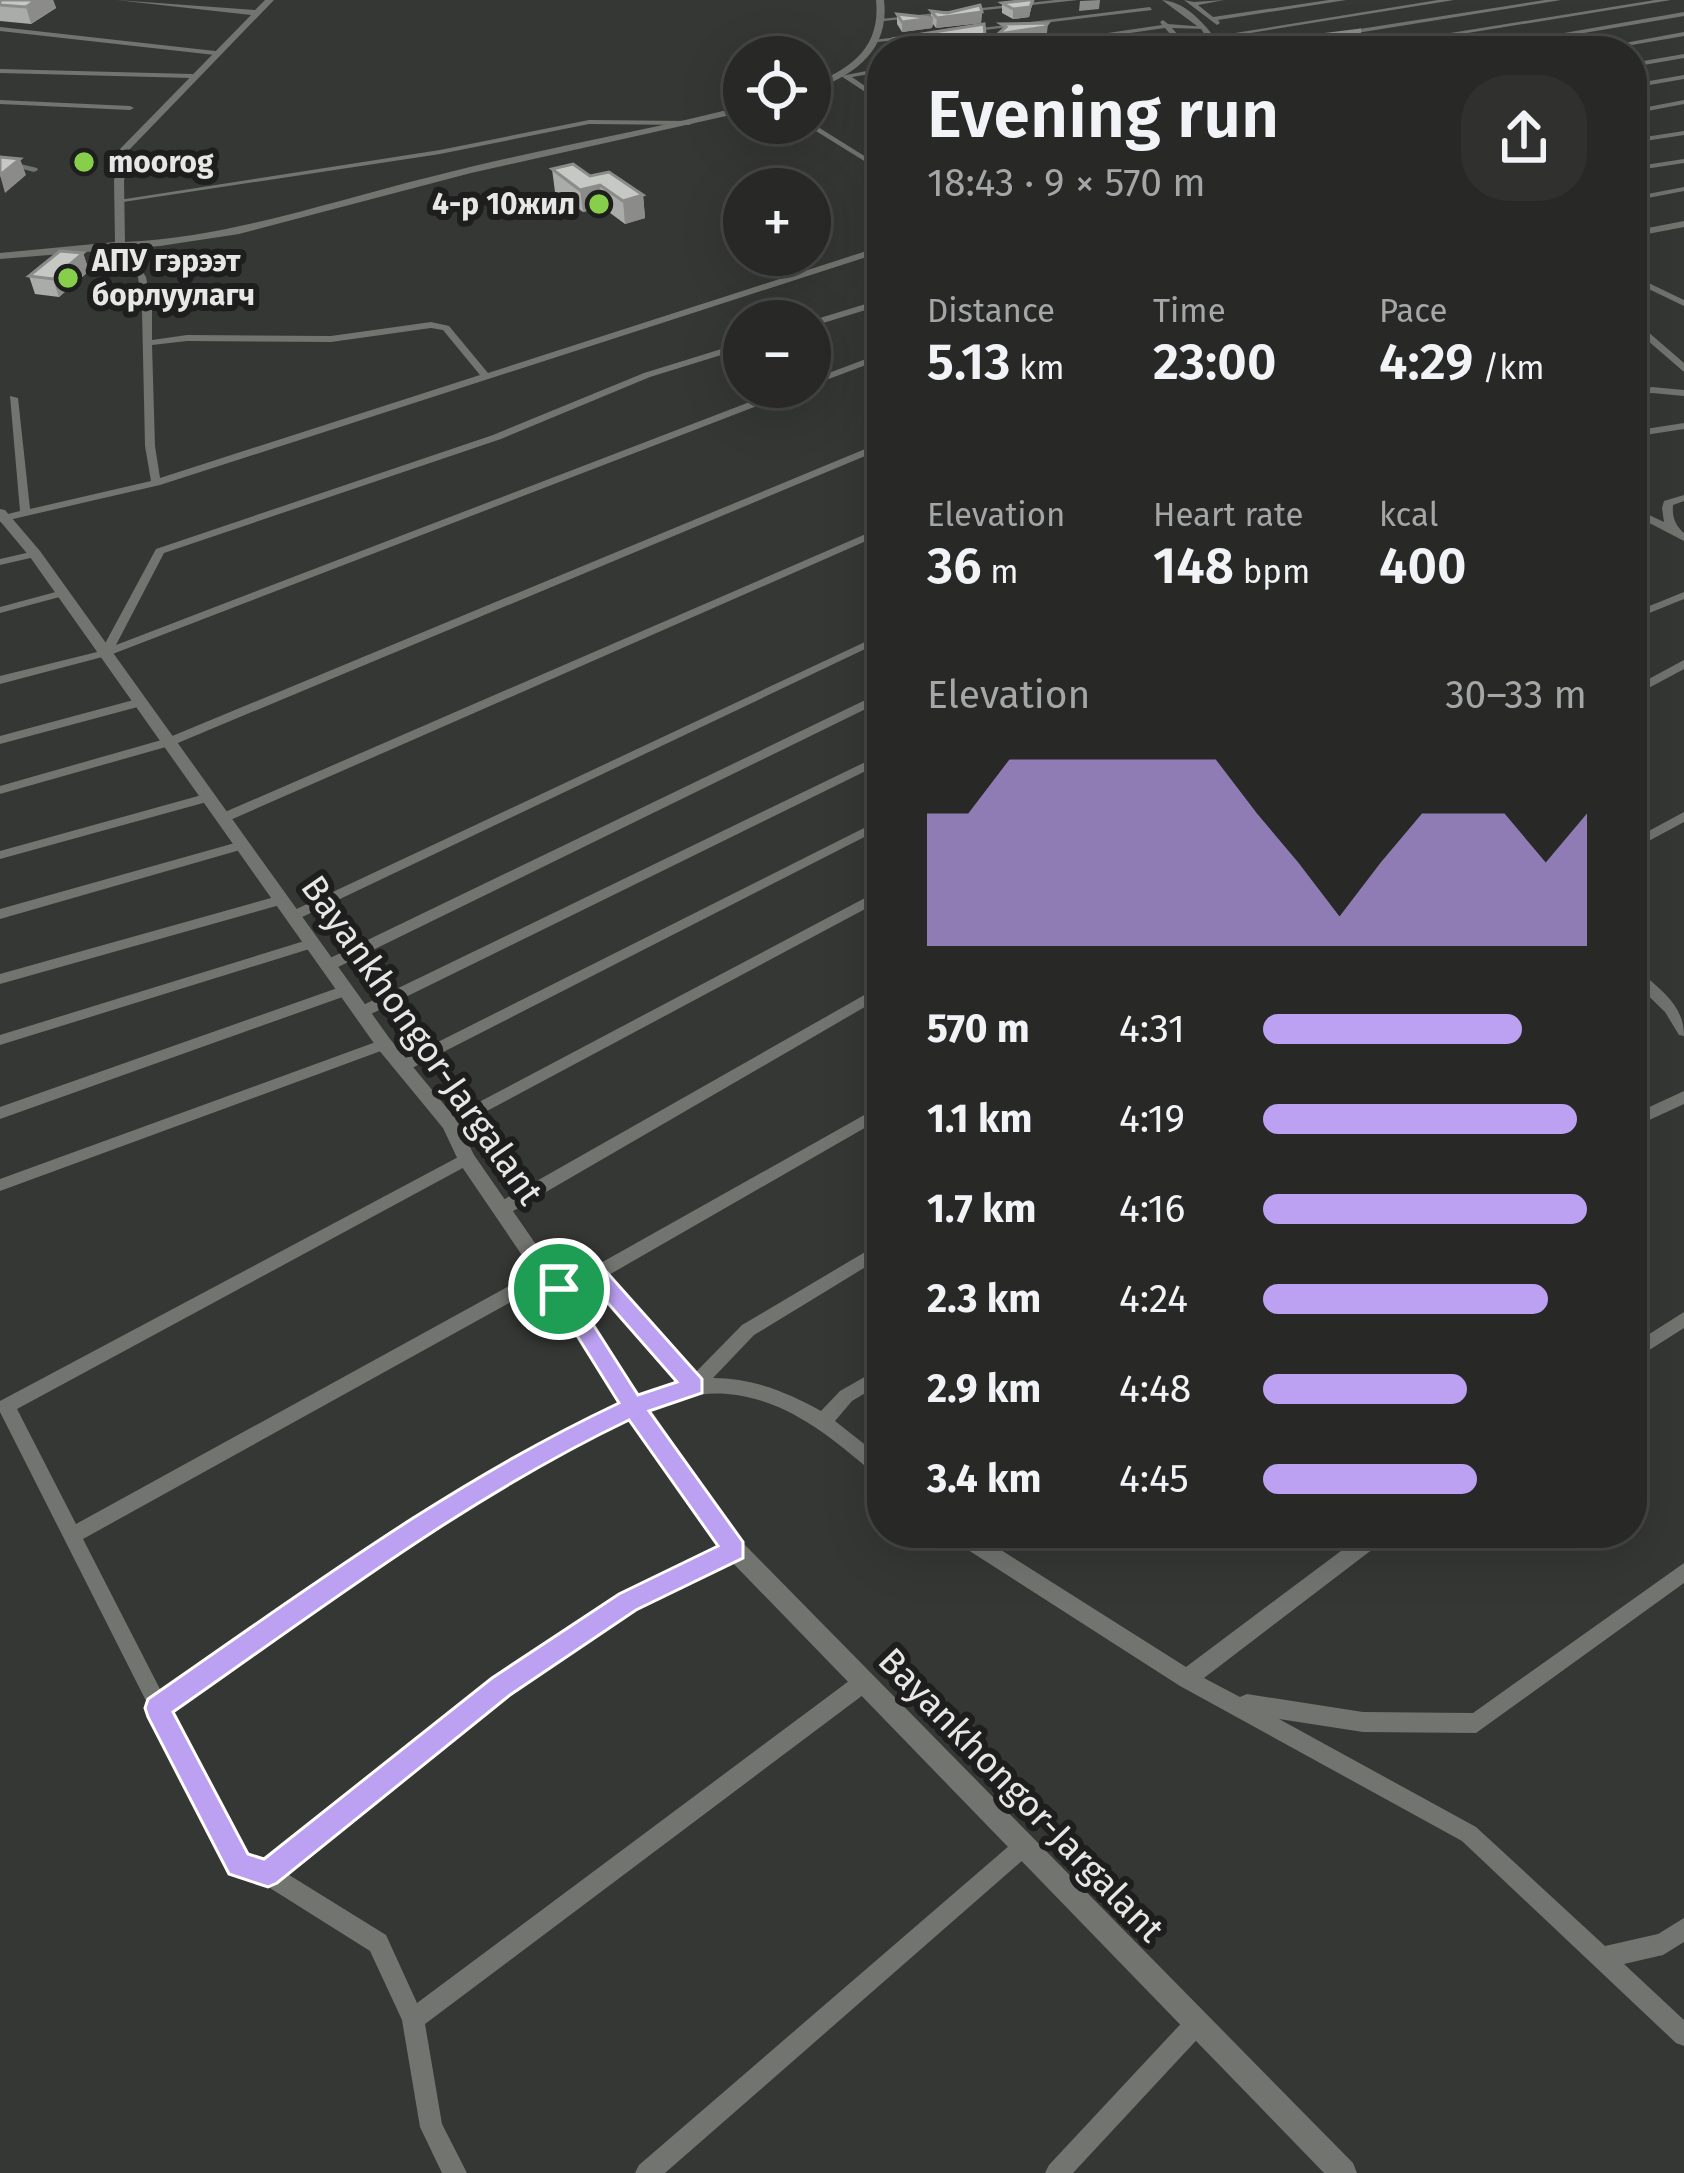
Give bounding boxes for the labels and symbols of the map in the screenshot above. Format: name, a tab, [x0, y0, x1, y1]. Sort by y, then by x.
place label: moorog	[108, 144, 214, 180]
marker: moorog	[71, 149, 97, 175]
place label: 4-р 10жил	[432, 186, 575, 222]
marker: 4-р 10жил	[586, 191, 612, 217]
place label: АПУ гэрээт борлуулагч	[91, 243, 255, 313]
marker: АПУ гэрээт борлуулагч	[55, 265, 81, 291]
street label: Bayankhongor-Jargalant	[292, 867, 552, 1213]
pin	[508, 1238, 610, 1340]
street label: Bayankhongor-Jargalant	[869, 1639, 1173, 1951]

